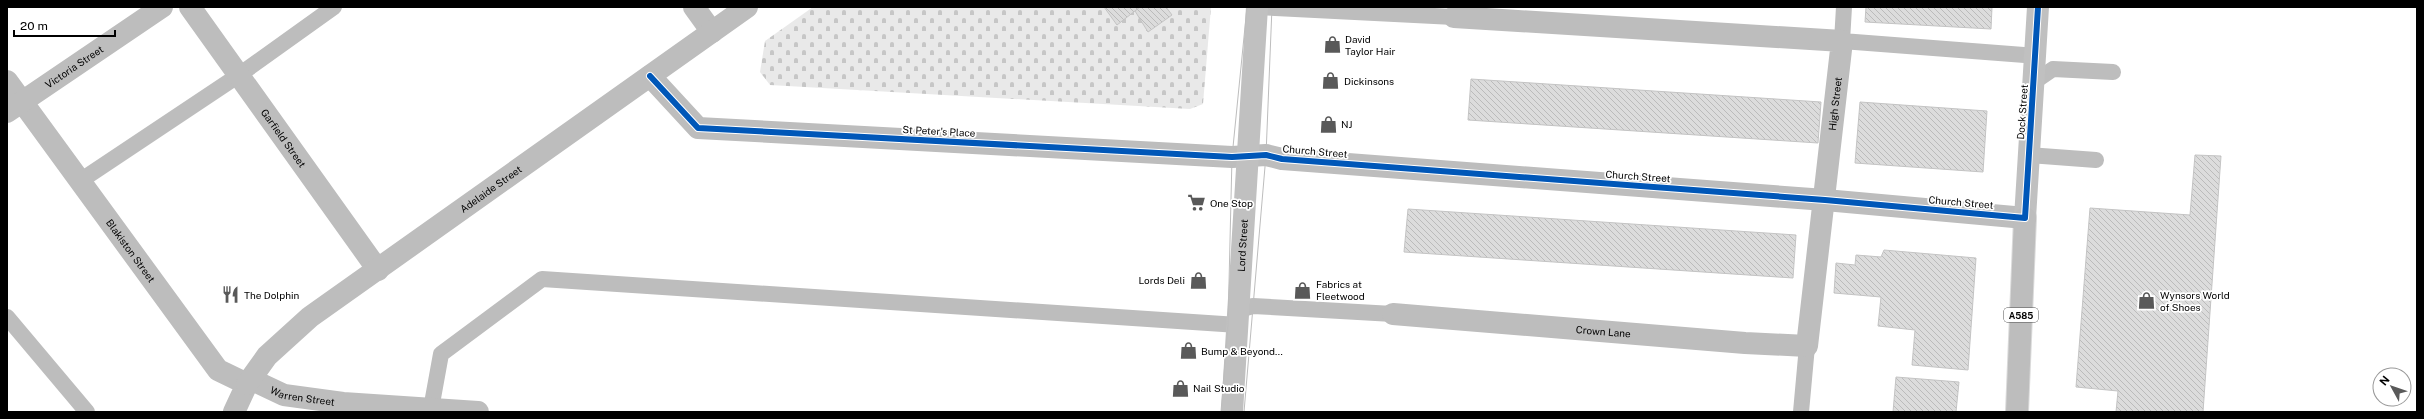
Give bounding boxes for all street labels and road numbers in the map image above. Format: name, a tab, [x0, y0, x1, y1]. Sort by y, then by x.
street label: Victoria Street	[43, 43, 105, 90]
street label: High Street	[1826, 76, 1844, 131]
street label: Dock Street	[2014, 84, 2030, 140]
street label: Garfield Street	[259, 106, 309, 170]
street label: St Peter's Place	[902, 123, 976, 139]
street label: Church Street	[1282, 142, 1348, 160]
street label: Adelaide Street	[458, 163, 524, 215]
street label: Church Street	[1605, 168, 1671, 184]
street label: Church Street	[1928, 193, 1994, 211]
street label: Blakiston Street	[104, 217, 158, 285]
street label: Lord Street	[1235, 219, 1250, 272]
road number: A585	[2004, 308, 2038, 322]
street label: Crown Lane	[1575, 323, 1631, 340]
street label: Warren Street	[268, 383, 336, 408]

